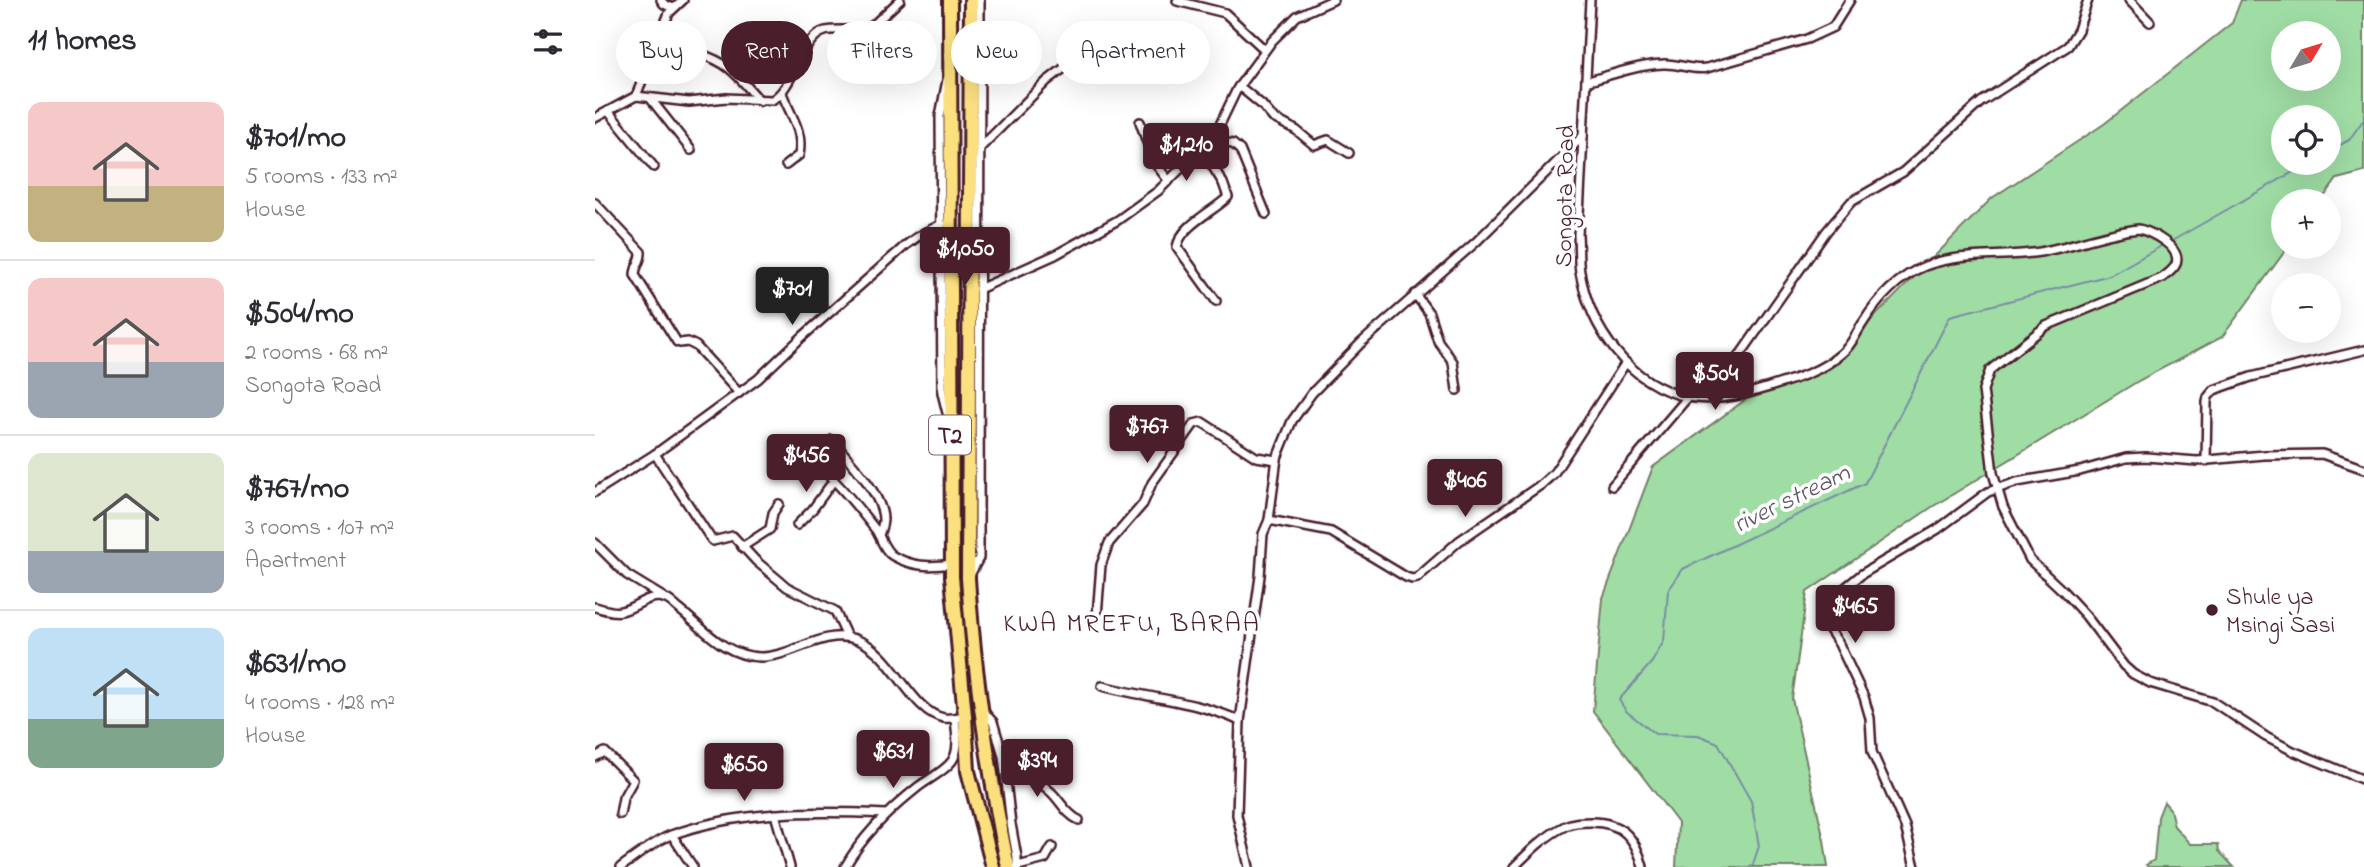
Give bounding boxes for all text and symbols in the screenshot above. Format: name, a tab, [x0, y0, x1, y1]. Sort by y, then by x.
text: 11 homes	[28, 20, 136, 64]
chip: Buy	[616, 21, 707, 84]
chip: Rent	[721, 21, 813, 84]
chip: Filters	[827, 21, 937, 84]
chip: New	[951, 21, 1042, 84]
chip: Apartment	[1056, 21, 1210, 84]
north arrow	[2271, 21, 2341, 91]
map controls	[2271, 21, 2341, 343]
icon: filters	[529, 23, 567, 61]
button: locate	[2271, 105, 2341, 175]
text: $701/mo	[245, 117, 346, 161]
pin: $1,210	[1129, 124, 1243, 183]
street label: Songota Road	[1548, 124, 1585, 267]
text: $1,210	[1159, 129, 1213, 162]
icon: home	[84, 130, 168, 214]
text: 5 rooms · 133 m²	[245, 161, 398, 194]
button: +	[2271, 189, 2341, 259]
text: House	[245, 194, 305, 227]
pin: $1,050	[908, 228, 1022, 287]
text: $1,050	[936, 233, 994, 266]
pin: $701	[751, 268, 833, 327]
text: $701	[772, 273, 812, 306]
button: −	[2271, 273, 2341, 343]
text: $504/mo	[245, 293, 354, 337]
icon: home	[84, 306, 168, 390]
text: 2 rooms · 68 m²	[245, 337, 388, 370]
pin: $504	[1674, 352, 1756, 412]
text: $504	[1692, 358, 1738, 391]
text: Songota Road	[245, 370, 381, 403]
pin: $767	[1106, 406, 1188, 465]
text: $767	[1126, 411, 1169, 444]
road number: T2	[929, 416, 971, 454]
pin: $456	[765, 434, 847, 494]
text: $456	[783, 440, 829, 473]
water label: river stream	[1728, 455, 1858, 544]
pin: $406	[1424, 460, 1506, 519]
text: $406	[1443, 465, 1487, 498]
text: $767/mo	[245, 468, 349, 512]
icon: home	[84, 481, 168, 565]
text: 3 rooms · 107 m²	[245, 512, 394, 545]
text: Apartment	[245, 545, 346, 578]
place label: Shule ya Msingi Sasi	[2226, 581, 2335, 644]
pin: $465	[1814, 586, 1896, 645]
text: $465	[1832, 591, 1878, 624]
marker: Shule ya Msingi Sasi	[2204, 602, 2220, 618]
district label: KWA MREFU, BARAA	[1003, 606, 1261, 644]
text: $631/mo	[245, 643, 346, 687]
icon: home	[84, 656, 168, 740]
text: 4 rooms · 128 m²	[245, 687, 395, 720]
text: House	[245, 720, 305, 753]
pin: $631	[852, 730, 934, 790]
text: $631	[873, 736, 913, 769]
pin: $394	[996, 740, 1078, 799]
pin: $650	[703, 744, 785, 803]
text: $394	[1017, 745, 1057, 778]
text: $650	[720, 749, 768, 782]

